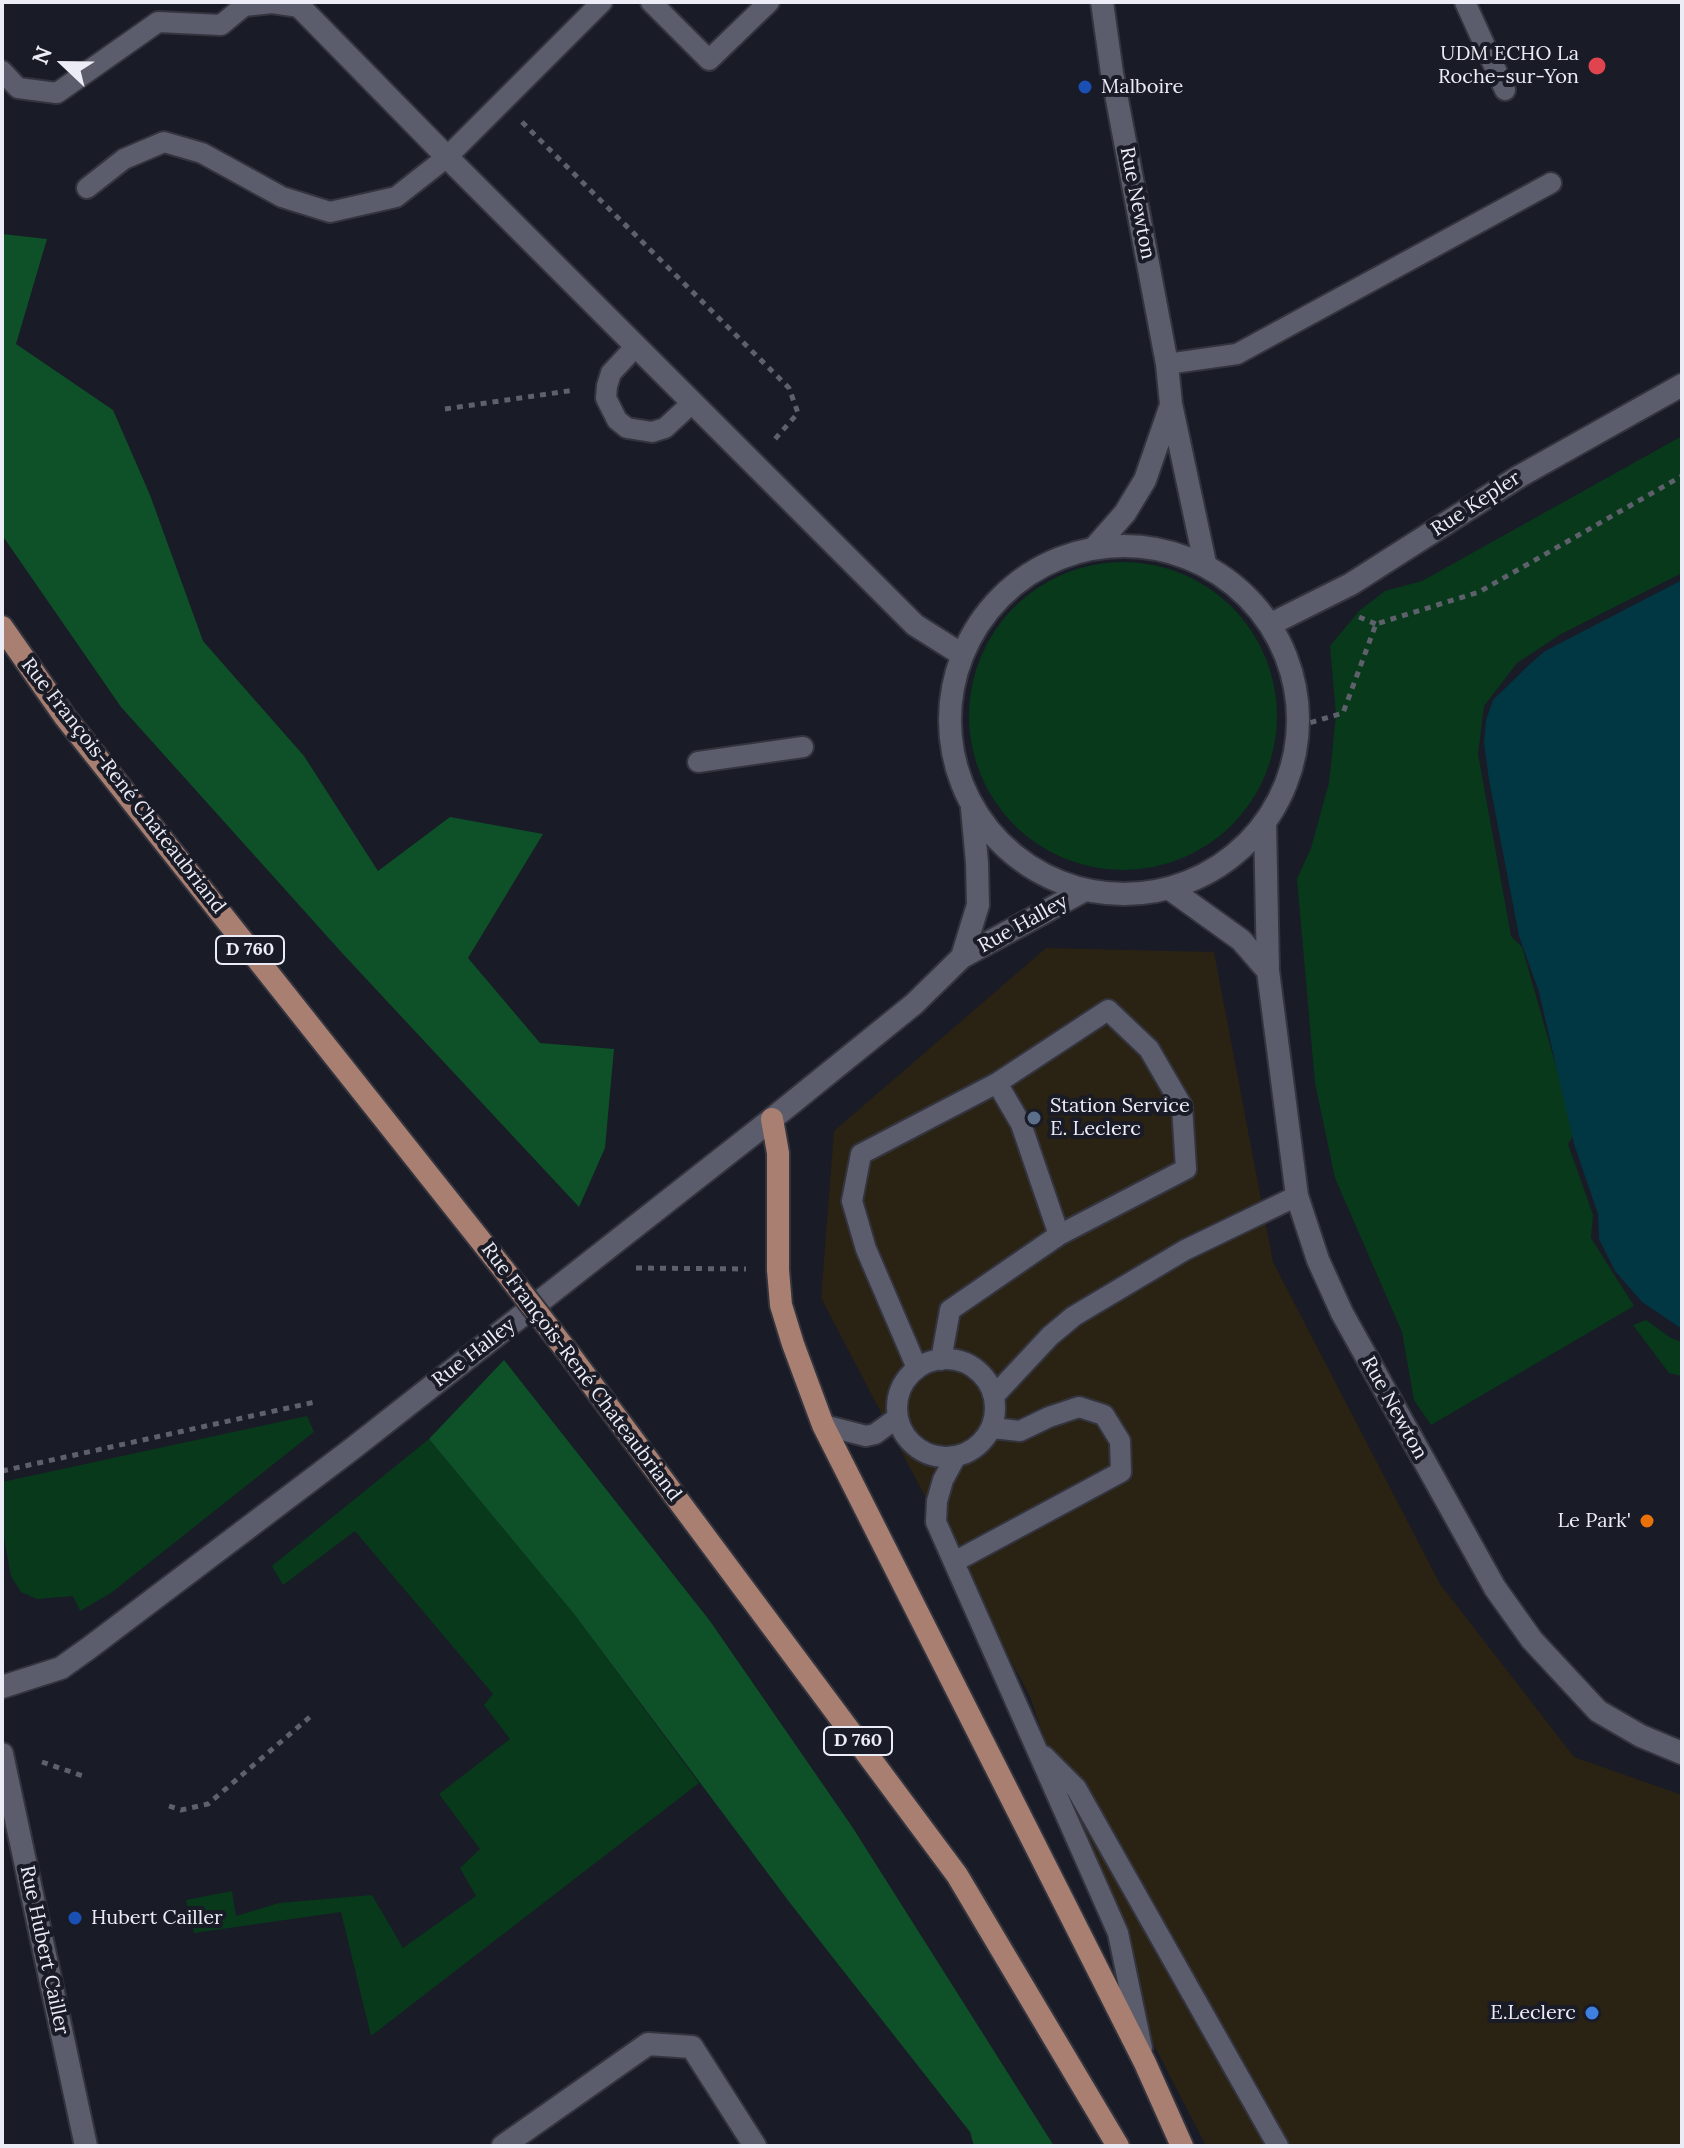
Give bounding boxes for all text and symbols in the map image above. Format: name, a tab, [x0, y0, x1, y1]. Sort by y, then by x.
north arrow	[24, 24, 104, 104]
text: N	[26, 42, 58, 68]
place label: UDM ECHO La Roche-sur-Yon	[1438, 42, 1579, 89]
marker: UDM ECHO La Roche-sur-Yon	[1586, 55, 1608, 77]
place label: Malboire	[1101, 75, 1183, 99]
marker: Malboire	[1076, 78, 1094, 96]
street label: Rue Newton	[1114, 145, 1160, 261]
street label: Rue Kepler	[1427, 466, 1525, 542]
street label: Rue François-René Chateaubriand	[16, 653, 230, 919]
street label: Rue Halley	[974, 890, 1072, 958]
road number: D 760	[216, 936, 284, 964]
place label: Station Service E. Leclerc	[1050, 1094, 1190, 1141]
marker: Station Service E. Leclerc	[1025, 1109, 1043, 1127]
street label: Rue François-René Chateaubriand	[476, 1238, 686, 1506]
street label: Rue Halley	[428, 1313, 520, 1393]
street label: Rue Newton	[1356, 1352, 1432, 1464]
place label: Le Park'	[1558, 1509, 1631, 1533]
marker: Le Park'	[1638, 1512, 1656, 1530]
road number: D 760	[824, 1727, 892, 1755]
street label: Rue Hubert Cailler	[14, 1863, 74, 2037]
place label: Hubert Cailler	[91, 1906, 223, 1930]
marker: Hubert Cailler	[66, 1909, 84, 1927]
place label: E.Leclerc	[1490, 2001, 1576, 2025]
marker: E.Leclerc	[1583, 2004, 1601, 2022]

